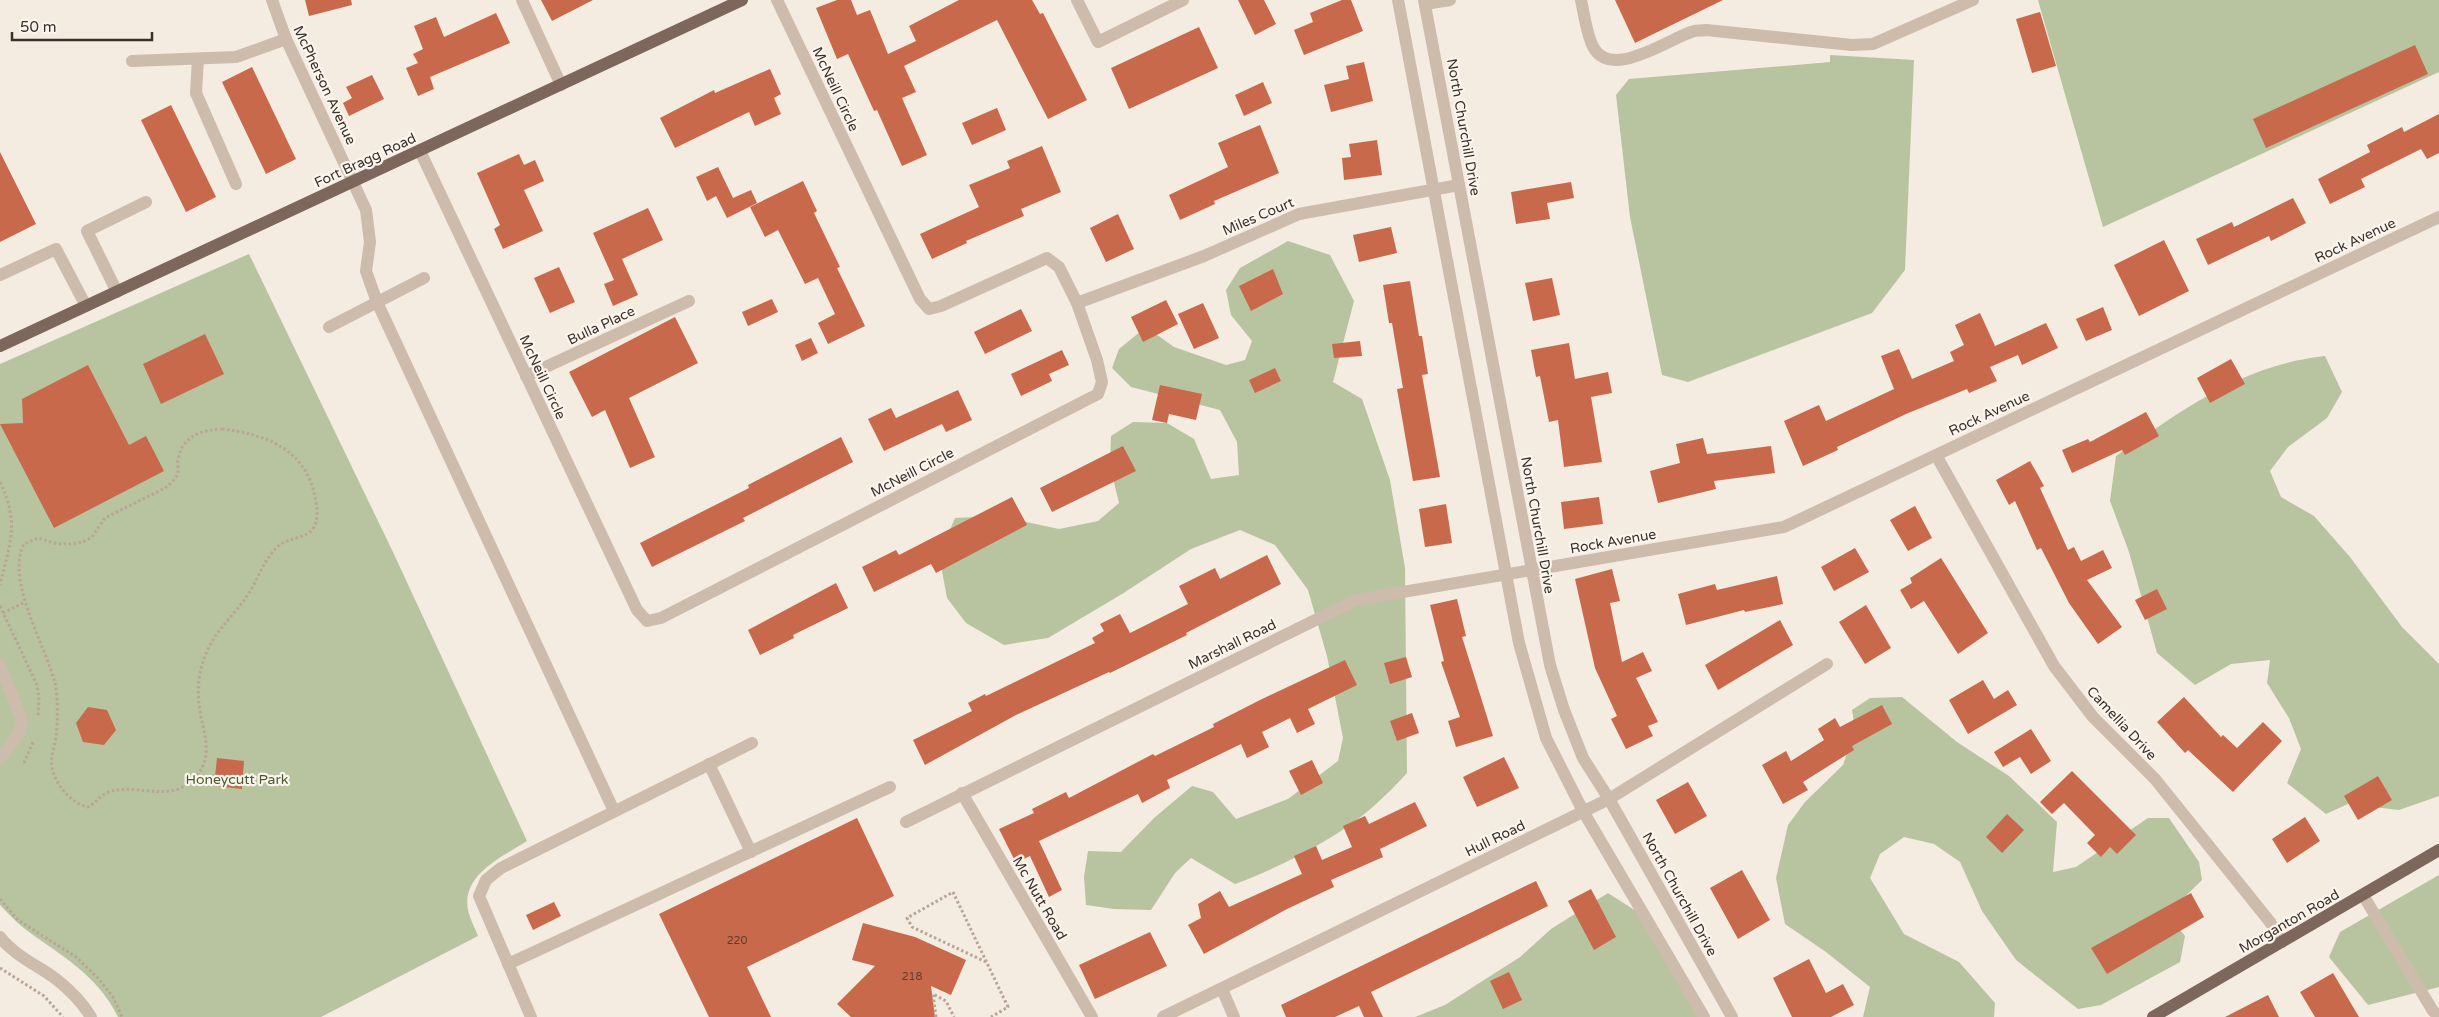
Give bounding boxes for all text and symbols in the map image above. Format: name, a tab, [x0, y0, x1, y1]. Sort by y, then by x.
scale bar	[12, 10, 152, 42]
text: 50 m	[20, 18, 57, 36]
street label: McPherson Avenue	[289, 23, 360, 148]
street label: McNeill Circle	[809, 44, 863, 134]
street label: North Churchill Drive	[1443, 57, 1484, 197]
street label: Fort Bragg Road	[312, 129, 419, 191]
street label: Miles Court	[1220, 194, 1297, 239]
street label: Rock Avenue	[2312, 214, 2398, 267]
street label: Bulla Place	[565, 302, 638, 349]
street label: McNeill Circle	[516, 332, 570, 422]
street label: Rock Avenue	[1946, 387, 2032, 440]
street label: McNeill Circle	[868, 444, 957, 501]
street label: North Churchill Drive	[1517, 455, 1558, 595]
street label: Rock Avenue	[1569, 526, 1658, 557]
street label: Marshall Road	[1185, 616, 1279, 673]
street label: Camellia Drive	[2083, 683, 2160, 764]
park label: Honeycutt Park	[186, 771, 289, 788]
street label: Hull Road	[1462, 817, 1528, 860]
street label: North Churchill Drive	[1638, 829, 1721, 959]
street label: Mc Nutt Road	[1009, 853, 1070, 943]
street label: Morganton Road	[2236, 886, 2343, 957]
house number: 220	[727, 934, 747, 947]
house number: 218	[902, 970, 922, 983]

